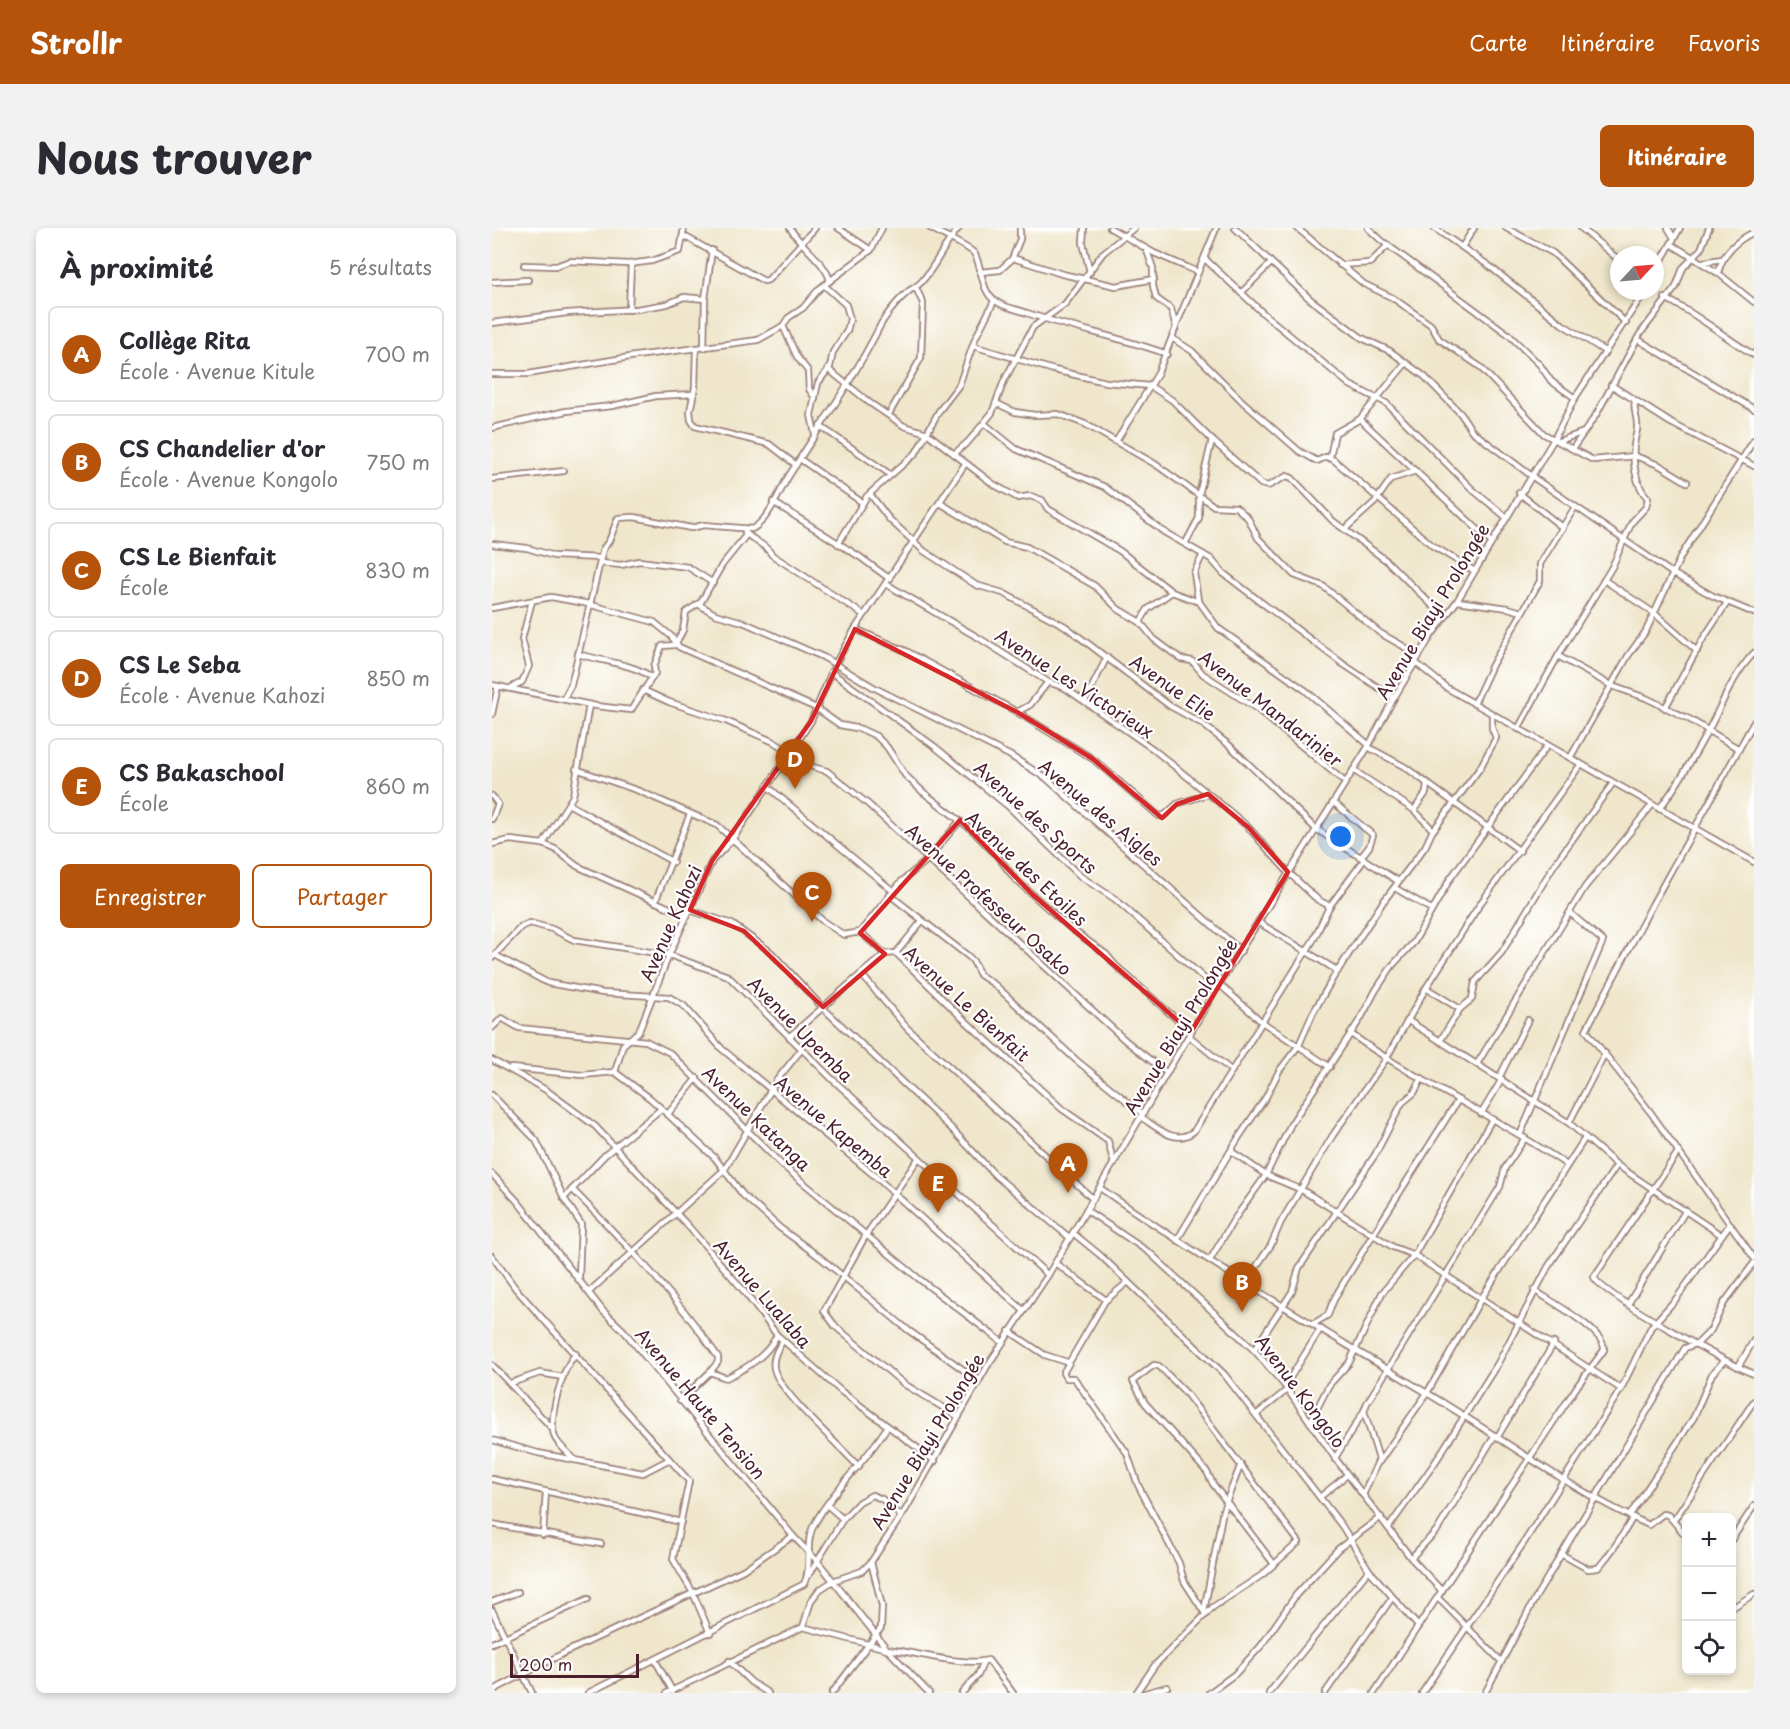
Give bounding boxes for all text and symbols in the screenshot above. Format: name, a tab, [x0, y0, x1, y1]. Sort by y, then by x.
text: Strollr	[30, 21, 122, 64]
text: Carte	[1469, 26, 1528, 58]
text: Itinéraire	[1561, 26, 1655, 58]
text: Favoris	[1688, 26, 1760, 58]
text: Nous trouver	[36, 125, 312, 188]
button: Itinéraire	[1600, 125, 1754, 187]
north arrow	[1610, 246, 1664, 300]
text: À proximité	[60, 248, 214, 287]
text: 5 résultats	[329, 252, 432, 282]
text: Collège Rita	[119, 323, 250, 356]
text: A	[74, 339, 89, 369]
text: 700 m	[365, 339, 430, 369]
text: École · Avenue Kitule	[119, 356, 315, 386]
text: CS Chandelier d'or	[119, 431, 325, 464]
text: B	[75, 447, 88, 477]
text: 750 m	[367, 447, 430, 477]
text: École · Avenue Kongolo	[119, 464, 338, 494]
street label: Avenue Biayi Prolongée	[1368, 518, 1496, 704]
text: CS Le Bienfait	[119, 539, 277, 572]
text: C	[74, 555, 89, 585]
text: 830 m	[365, 555, 430, 585]
text: École	[119, 572, 169, 602]
street label: Avenue Les Victorieux	[990, 621, 1160, 745]
street label: Avenue Mandarinier	[1193, 643, 1349, 773]
text: CS Le Seba	[119, 647, 241, 680]
street label: Avenue Elie	[1125, 647, 1222, 727]
text: D	[74, 663, 89, 693]
text: 850 m	[366, 663, 430, 693]
text: École · Avenue Kahozi	[119, 680, 325, 710]
pin: D	[776, 740, 814, 789]
street label: Avenue des Aigles	[1033, 752, 1169, 872]
street label: Avenue des Sports	[968, 754, 1104, 880]
text: CS Bakaschool	[119, 755, 284, 788]
text: E	[75, 771, 88, 801]
text: 860 m	[365, 771, 430, 801]
text: École	[119, 788, 169, 818]
street label: Avenue des Etoiles	[960, 804, 1094, 932]
street label: Avenue Professeur Osako	[900, 817, 1078, 981]
your location	[1326, 822, 1355, 851]
street label: Avenue Kahozi	[632, 860, 708, 986]
button: Enregistrer	[60, 864, 240, 928]
button: Partager	[252, 864, 432, 928]
pin: C	[792, 872, 832, 922]
street label: Avenue Biayi Prolongée	[1116, 933, 1244, 1119]
street label: Avenue Le Bienfait	[898, 939, 1036, 1067]
street label: Avenue Upemba	[742, 970, 861, 1089]
street label: Avenue Katanga	[697, 1059, 818, 1177]
street label: Avenue Kapemba	[769, 1068, 900, 1184]
pin: A	[1048, 1144, 1088, 1193]
pin: E	[918, 1164, 958, 1213]
street label: Avenue Lualaba	[708, 1232, 819, 1354]
pin: B	[1222, 1262, 1262, 1312]
street label: Avenue Haute Tension	[629, 1321, 773, 1485]
street label: Avenue Kongolo	[1249, 1329, 1353, 1453]
street label: Avenue Biayi Prolongée	[863, 1348, 991, 1534]
map controls	[1682, 1513, 1736, 1675]
button: +	[1682, 1513, 1736, 1567]
button: −	[1682, 1567, 1736, 1621]
button: locate	[1682, 1621, 1736, 1675]
scale bar	[510, 1651, 639, 1678]
text: 200 m	[519, 1652, 572, 1676]

